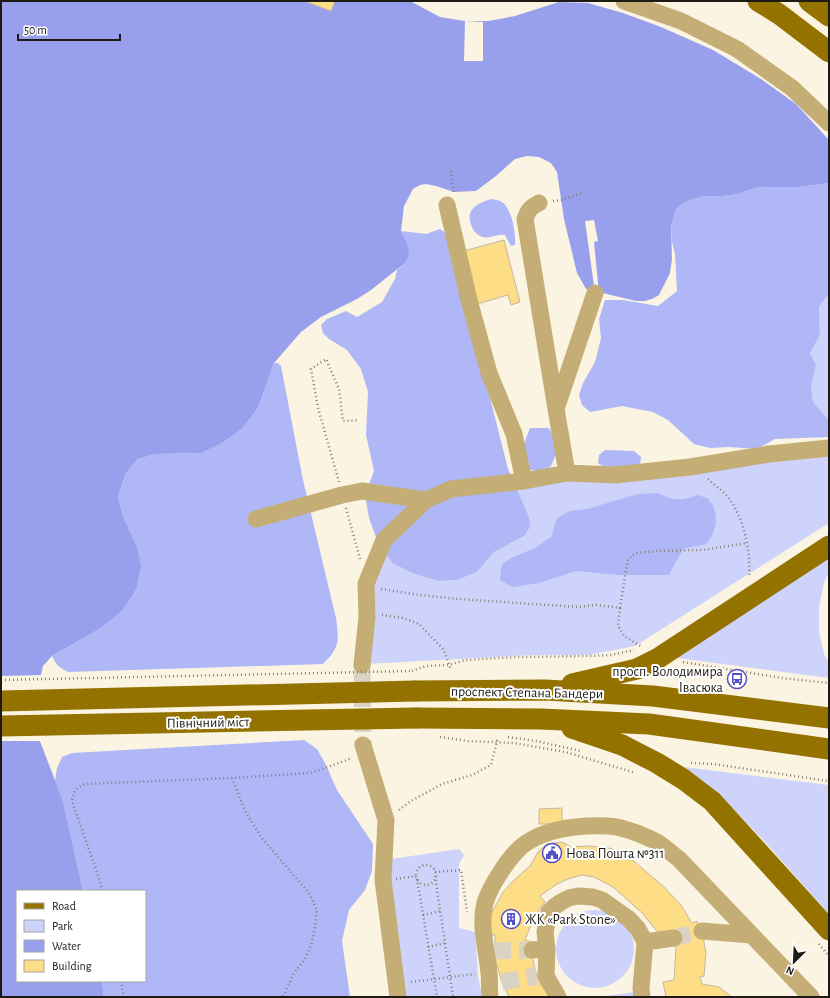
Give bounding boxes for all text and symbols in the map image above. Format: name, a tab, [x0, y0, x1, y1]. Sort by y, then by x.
scale bar	[18, 16, 120, 42]
text: 50 m	[24, 24, 47, 36]
place label: просп. Володимира Івасюка	[612, 665, 724, 695]
bus stop icon: просп. Володимира Івасюка	[726, 668, 748, 690]
street label: проспект Степана Бандери	[451, 685, 603, 701]
street label: Північний міст	[167, 715, 250, 731]
public building icon: Нова Пошта №311	[541, 842, 563, 864]
place label: Нова Пошта №311	[566, 847, 664, 861]
legend	[16, 890, 146, 982]
text: Road	[52, 900, 76, 912]
building icon: ЖК «Park Stone»	[500, 908, 522, 930]
place label: ЖК «Park Stone»	[525, 913, 616, 927]
text: Park	[52, 920, 73, 932]
text: Water	[52, 940, 81, 952]
north arrow	[774, 942, 814, 982]
text: Building	[52, 960, 92, 972]
text: N	[784, 964, 796, 977]

